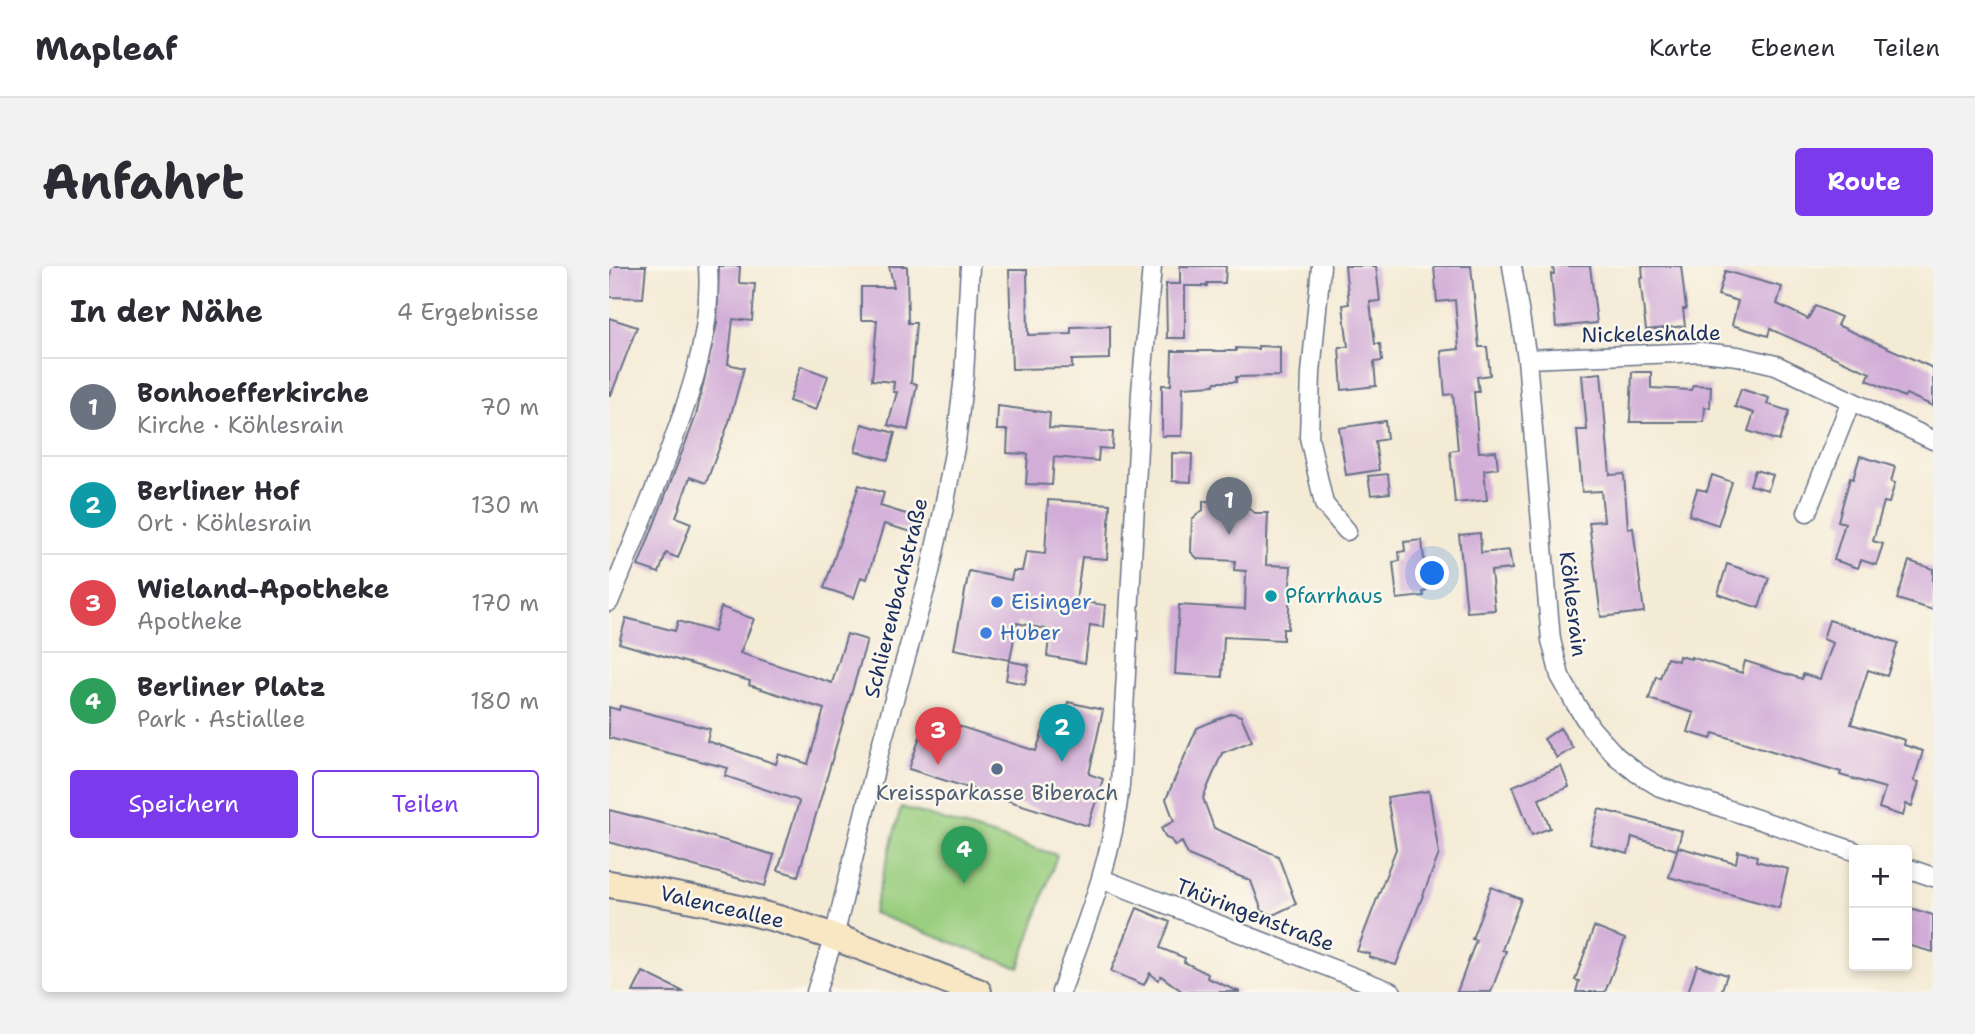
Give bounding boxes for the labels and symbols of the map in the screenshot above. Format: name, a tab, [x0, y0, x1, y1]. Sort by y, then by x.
street label: Nickeleshalde	[1581, 319, 1721, 349]
pin: 1	[1206, 477, 1252, 535]
street label: Schlierenbachstraße	[858, 495, 934, 701]
street label: Köhlesrain	[1553, 550, 1593, 658]
your location	[1415, 556, 1449, 590]
place label: Pfarrhaus	[1285, 582, 1383, 610]
place label: Eisinger	[1011, 588, 1092, 616]
marker: Pfarrhaus	[1263, 588, 1279, 604]
marker: Eisinger	[989, 594, 1005, 610]
place label: Huber	[1000, 619, 1061, 647]
marker: Huber	[978, 625, 994, 641]
pin: 2	[1039, 704, 1085, 762]
pin: 3	[915, 707, 961, 765]
marker: Kreissparkasse Biberach	[989, 761, 1005, 777]
place label: Kreissparkasse Biberach	[876, 779, 1118, 807]
pin: 4	[941, 826, 987, 884]
street label: Thüringenstraße	[1172, 872, 1338, 958]
street label: Valenceallee	[657, 879, 787, 935]

